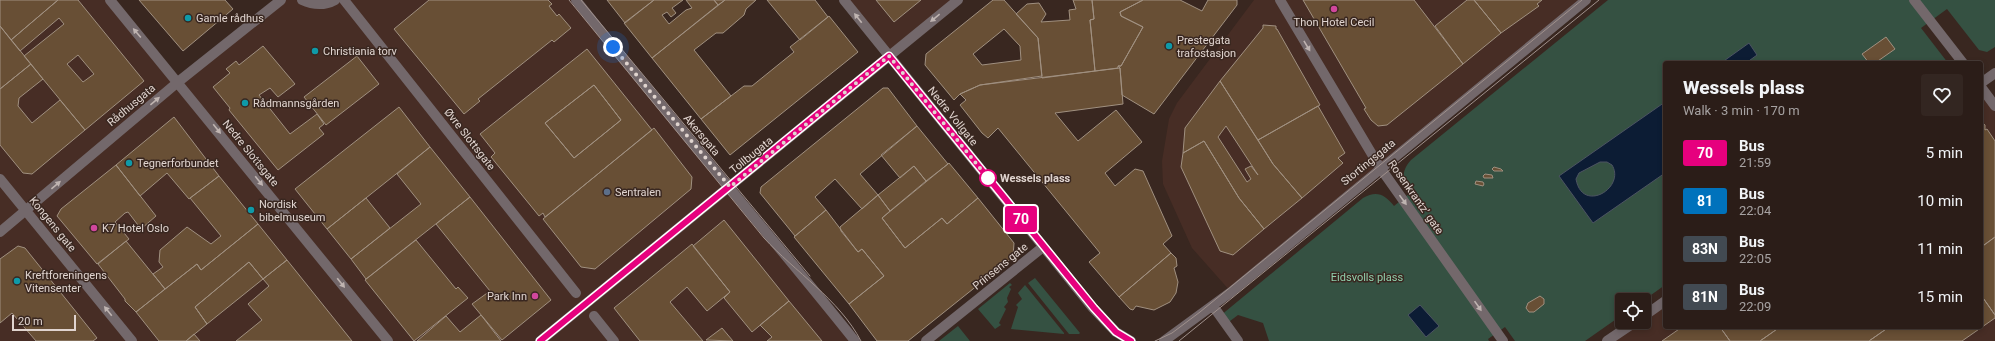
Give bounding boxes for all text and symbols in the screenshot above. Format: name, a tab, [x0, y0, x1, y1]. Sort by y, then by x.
marker: Thon Hotel Cecil	[1329, 4, 1339, 14]
place label: Gamle rådhus	[196, 12, 264, 25]
one-way arrow	[854, 12, 862, 23]
marker: Gamle rådhus	[183, 13, 193, 23]
one-way arrow	[929, 14, 940, 23]
place label: Thon Hotel Cecil	[1294, 16, 1374, 29]
one-way arrow	[133, 27, 142, 38]
place label: Prestegata trafostasjon	[1177, 34, 1236, 60]
your location	[603, 37, 623, 57]
one-way arrow	[1304, 40, 1311, 52]
marker: Prestegata trafostasjon	[1164, 41, 1174, 51]
place label: Christiania torv	[323, 45, 398, 58]
marker: Christiania torv	[310, 46, 320, 56]
button: heart	[1921, 74, 1963, 116]
text: Wessels plass	[1683, 76, 1804, 99]
street label: Rådhusgata	[105, 82, 158, 129]
street label: Nedre Vollgate	[925, 84, 980, 149]
one-way arrow	[150, 96, 161, 105]
place label: Rådmannsgården	[253, 97, 339, 110]
marker: Rådmannsgården	[240, 98, 250, 108]
text: Walk · 3 min · 170 m	[1683, 103, 1800, 118]
street label: Øvre Slottsgate	[441, 106, 498, 173]
street label: Akersgata	[681, 112, 723, 159]
street label: Nedre Slottsgate	[220, 117, 282, 189]
one-way arrow	[212, 124, 221, 135]
street label: Tollbugata	[727, 134, 775, 177]
street label: Stortingsgata	[1338, 136, 1398, 188]
text: Bus	[1739, 137, 1765, 155]
text: 5 min	[1926, 144, 1963, 162]
text: 70	[1697, 145, 1713, 161]
text: 21:59	[1739, 155, 1771, 170]
place label: Tegnerforbundet	[137, 157, 219, 170]
marker: Tegnerforbundet	[124, 158, 134, 168]
street label: Rosenkrantz’ gate	[1385, 158, 1446, 237]
marker: Wessels plass	[979, 169, 997, 187]
place label: Wessels plass	[1000, 172, 1071, 185]
one-way arrow	[255, 176, 263, 187]
one-way arrow	[51, 181, 62, 190]
text: Bus	[1739, 185, 1765, 203]
place label: Sentralen	[615, 186, 661, 199]
marker: Sentralen	[602, 187, 612, 197]
text: 10 min	[1917, 192, 1963, 210]
text: 81	[1697, 193, 1713, 209]
street label: Kongens gate	[26, 194, 79, 255]
one-way arrow	[1399, 194, 1407, 205]
place label: Nordisk bibelmuseum	[259, 198, 325, 224]
text: 22:04	[1739, 203, 1771, 218]
marker: Nordisk bibelmuseum	[246, 205, 256, 215]
line badge: 70	[1003, 206, 1039, 232]
text: 70	[1013, 211, 1029, 227]
place label: K7 Hotel Oslo	[102, 222, 169, 235]
marker: K7 Hotel Oslo	[89, 223, 99, 233]
text: Bus	[1739, 233, 1765, 251]
street label: Prinsens gate	[970, 240, 1031, 293]
text: 11 min	[1917, 240, 1963, 258]
text: 83N	[1692, 241, 1718, 257]
text: 22:05	[1739, 251, 1771, 266]
place label: Kreftforeningens Vitensenter	[25, 269, 107, 295]
park label: Eidsvolls plass	[1331, 271, 1403, 284]
marker: Kreftforeningens Vitensenter	[12, 276, 22, 286]
one-way arrow	[336, 277, 345, 288]
text: Bus	[1739, 281, 1765, 299]
text: 15 min	[1917, 288, 1963, 306]
text: 81N	[1692, 289, 1718, 305]
place label: Park Inn	[487, 290, 527, 303]
marker: Park Inn	[530, 291, 540, 301]
map controls	[1615, 293, 1651, 329]
button: locate	[1615, 293, 1651, 329]
text: 22:09	[1739, 299, 1771, 314]
one-way arrow	[1474, 301, 1482, 311]
one-way arrow	[103, 305, 112, 316]
scale bar	[12, 313, 76, 332]
text: 20 m	[18, 315, 43, 328]

